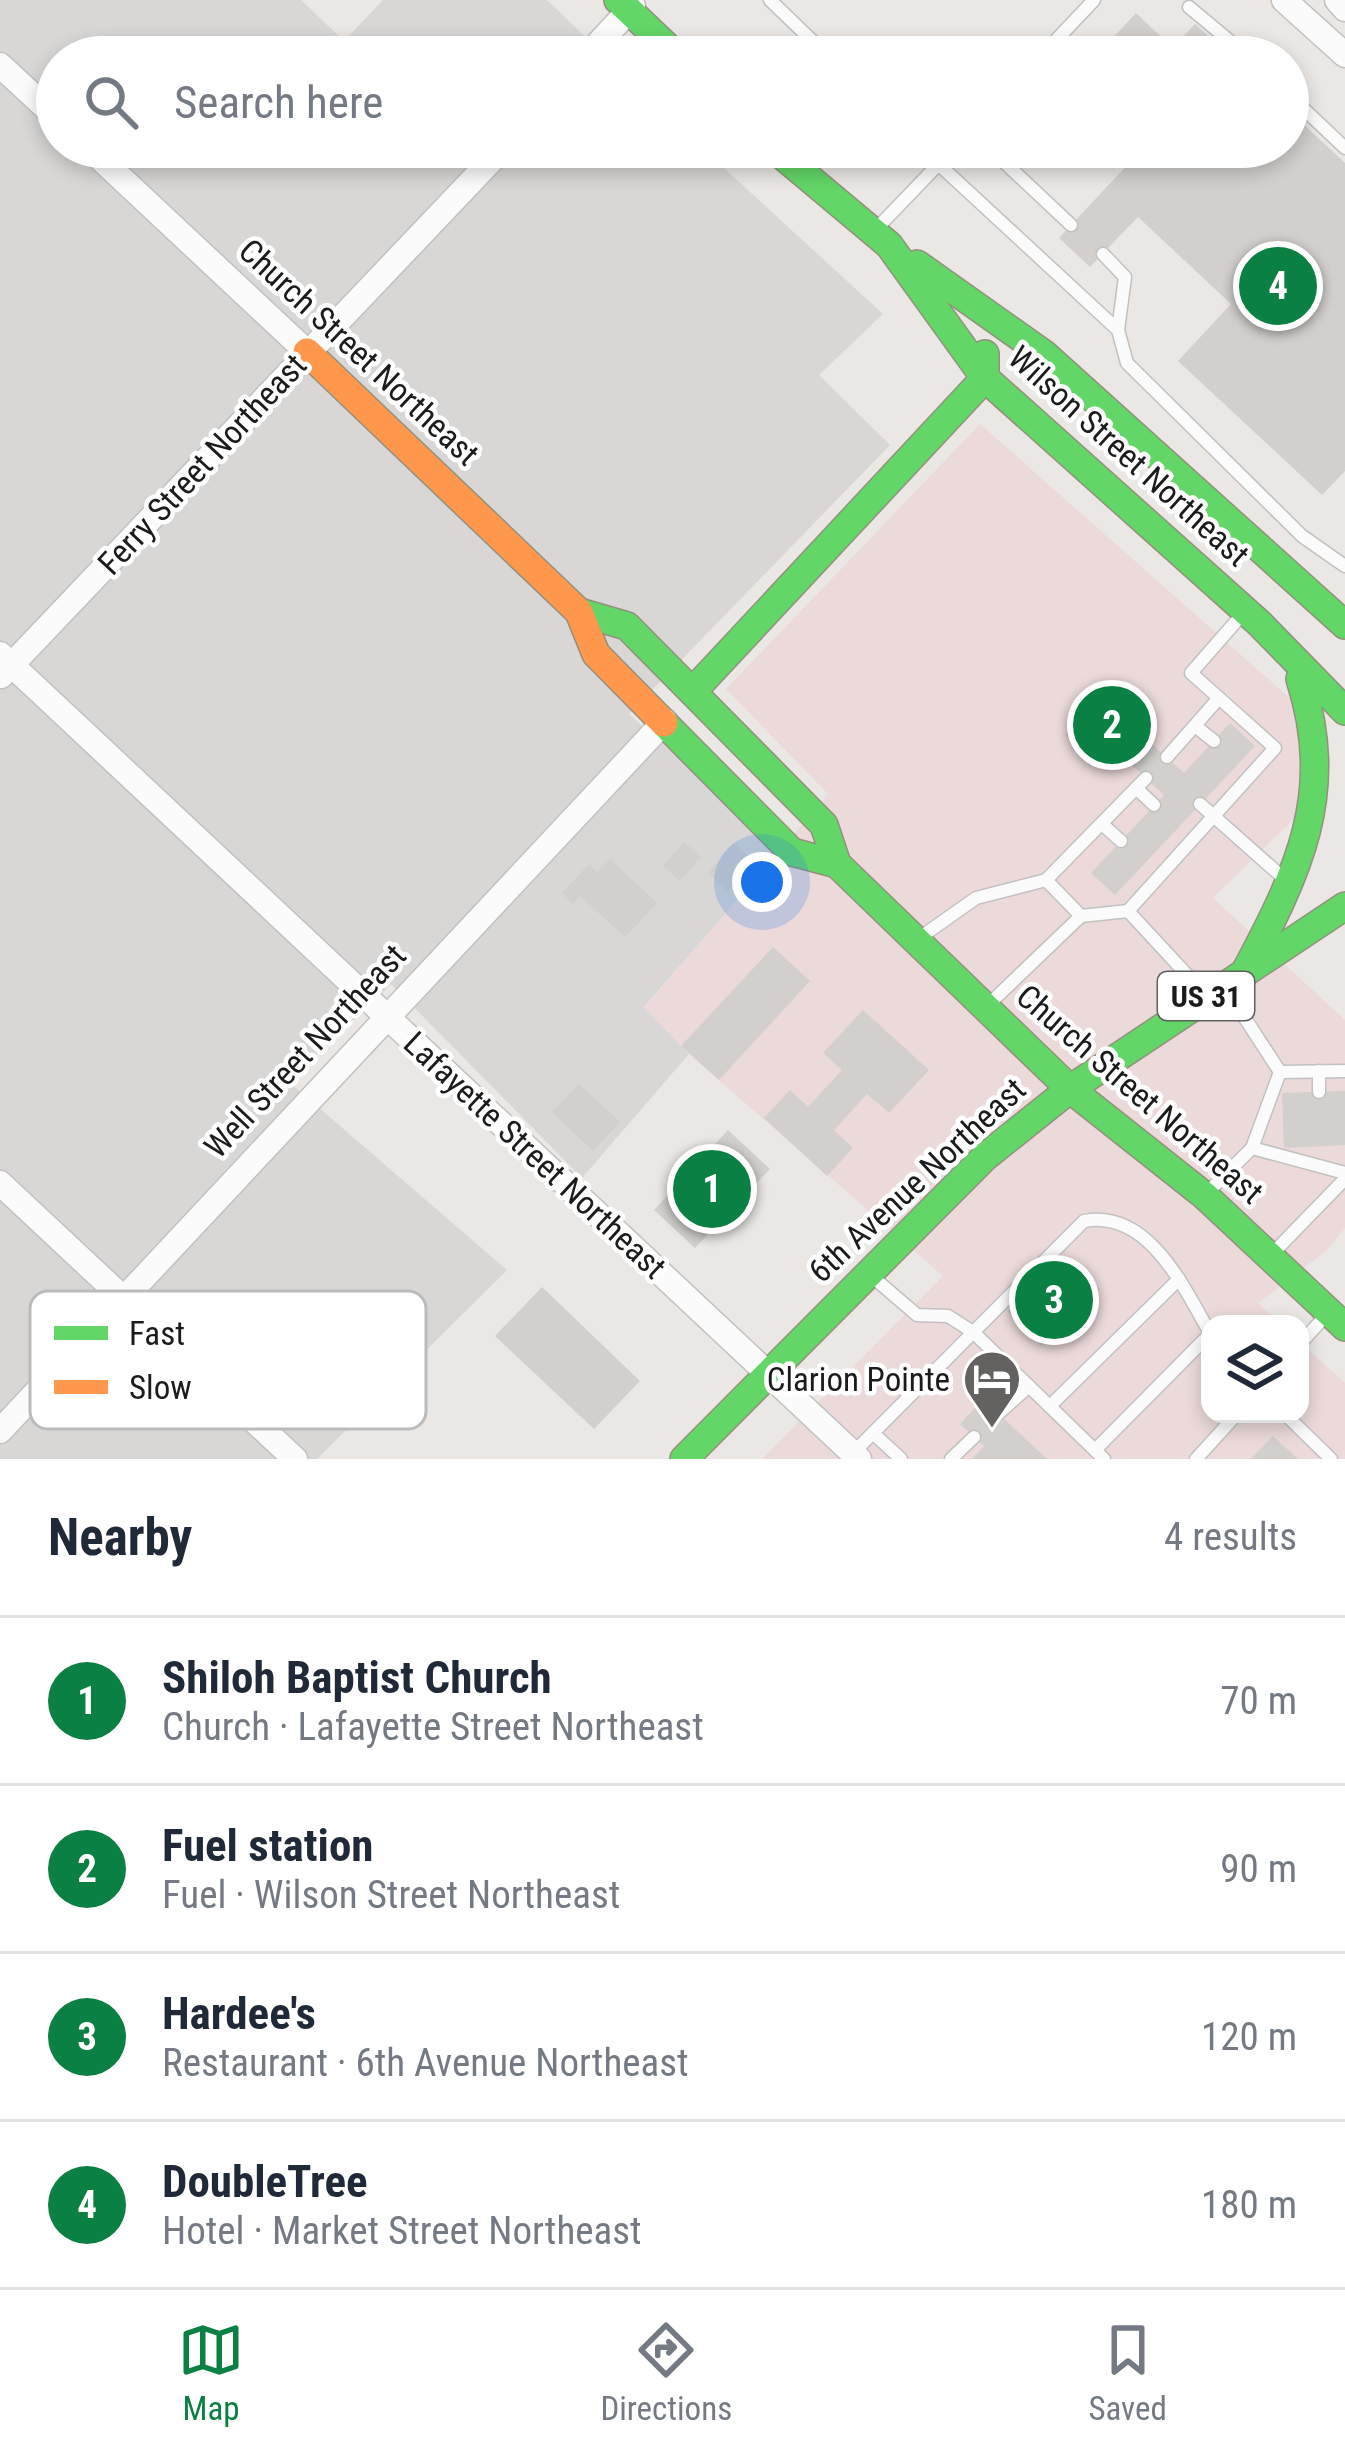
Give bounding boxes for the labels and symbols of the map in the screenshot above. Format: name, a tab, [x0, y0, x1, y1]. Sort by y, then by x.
street label: Church Street Northeast	[231, 231, 487, 473]
pin: 4	[1239, 241, 1317, 331]
street label: Wilson Street Northeast	[1001, 338, 1257, 574]
street label: Ferry Street Northeast	[90, 346, 314, 582]
pin: 2	[1073, 680, 1151, 770]
your location	[732, 852, 792, 912]
street label: Well Street Northeast	[196, 936, 414, 1166]
road number: US 31	[1158, 972, 1254, 1020]
street label: Church Street Northeast	[1009, 976, 1271, 1212]
street label: Lafayette Street Northeast	[396, 1024, 674, 1286]
street label: 6th Avenue Northeast	[801, 1070, 1033, 1290]
pin: 1	[673, 1144, 751, 1234]
pin: 3	[1015, 1255, 1093, 1345]
legend	[30, 1291, 426, 1429]
text: Fast	[129, 1314, 185, 1353]
hotel icon: Clarion Pointe	[961, 1348, 1023, 1430]
place label: Clarion Pointe	[767, 1360, 950, 1399]
text: Slow	[129, 1368, 192, 1407]

